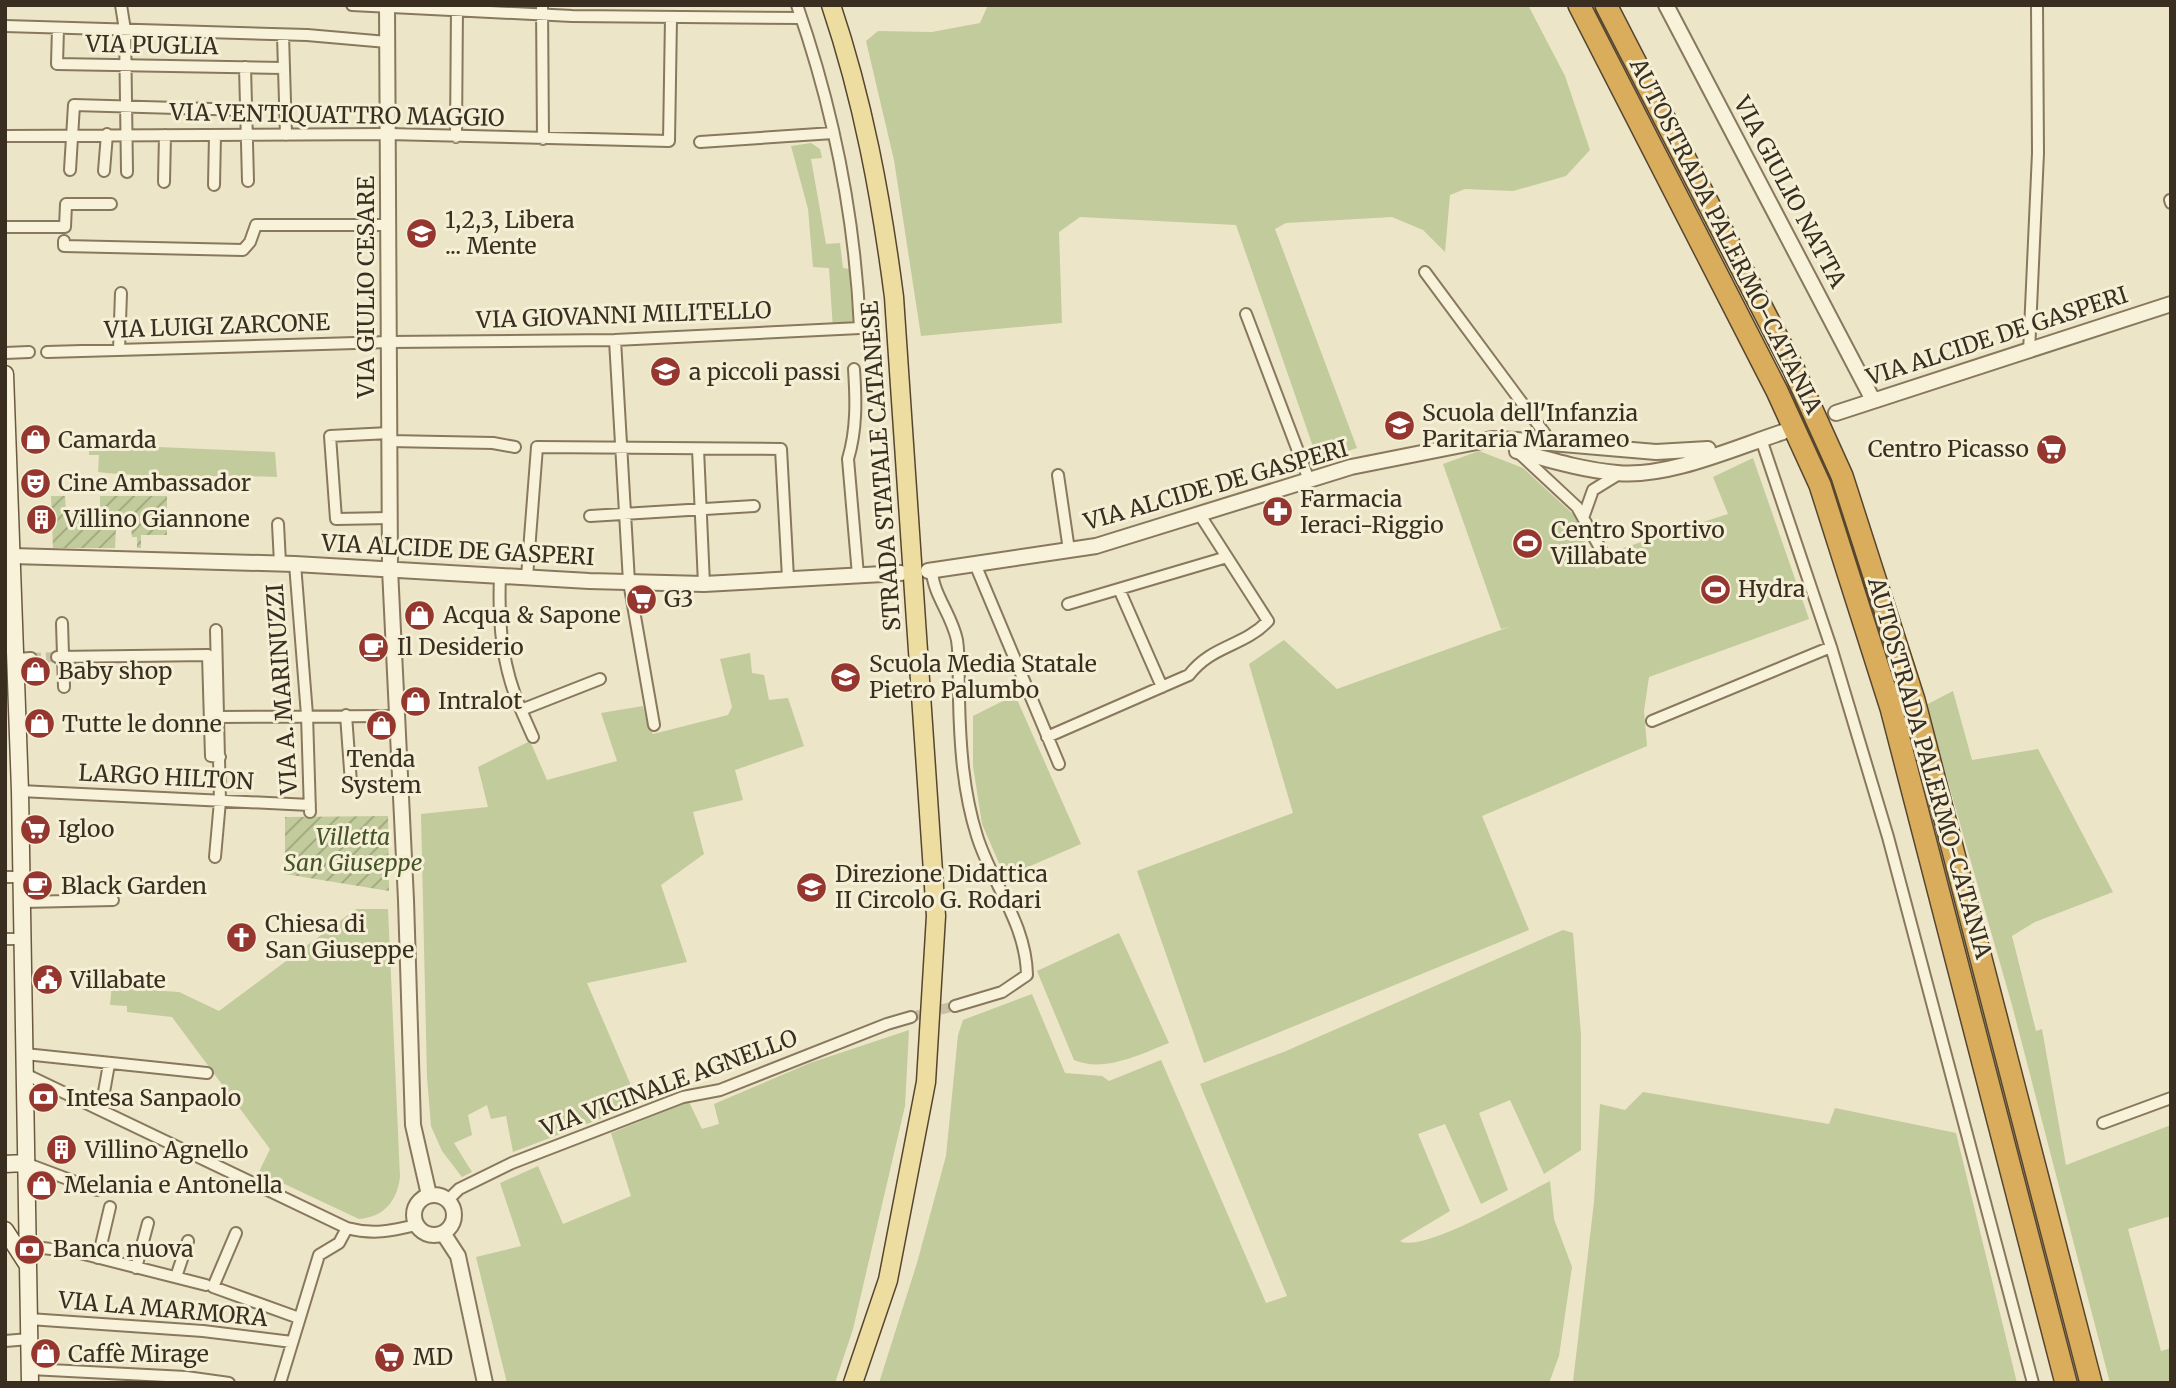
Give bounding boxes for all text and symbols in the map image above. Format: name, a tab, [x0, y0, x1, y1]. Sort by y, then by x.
street label: VIA PUGLIA	[84, 29, 220, 60]
street label: AUTOSTRADA PALERMO-CATANIA	[1623, 52, 1829, 419]
street label: VIA GIULIO NATTA	[1727, 90, 1853, 293]
street label: VIA VENTIQUATTRO MAGGIO	[168, 97, 505, 132]
street label: VIA GIULIO CESARE	[351, 176, 380, 399]
place label: 1,2,3, Libera ... Mente	[445, 205, 575, 260]
school or university icon: 1,2,3, Libera ... Mente	[405, 216, 439, 250]
street label: VIA ALCIDE DE GASPERI	[1861, 279, 2131, 392]
street label: VIA GIOVANNI MILITELLO	[475, 295, 772, 334]
street label: STRADA STATALE CATANESE	[854, 300, 906, 632]
street label: VIA LUIGI ZARCONE	[103, 307, 331, 344]
school or university icon: a piccoli passi	[649, 355, 683, 389]
place label: a piccoli passi	[689, 357, 841, 386]
place label: Scuola dell'Infanzia Paritaria Marameo	[1422, 398, 1638, 453]
school or university icon: Scuola dell'Infanzia Paritaria Marameo	[1382, 409, 1416, 443]
shop icon: Camarda	[18, 423, 52, 457]
place label: Camarda	[58, 425, 157, 454]
supermarket icon: Centro Picasso	[2035, 432, 2069, 466]
street label: VIA ALCIDE DE GASPERI	[1080, 433, 1351, 536]
place label: Centro Picasso	[1868, 434, 2029, 463]
theatre icon: Cine Ambassador	[18, 466, 52, 500]
place label: Cine Ambassador	[58, 468, 251, 497]
place label: Farmacia Ieraci-Riggio	[1300, 484, 1444, 539]
pharmacy icon: Farmacia Ieraci-Riggio	[1260, 495, 1294, 529]
building icon: Villino Giannone	[24, 502, 58, 536]
place label: Villino Giannone	[63, 504, 250, 533]
place label: Centro Sportivo Villabate	[1550, 515, 1725, 570]
sports icon: Centro Sportivo Villabate	[1511, 526, 1545, 560]
street label: VIA ALCIDE DE GASPERI	[320, 528, 595, 571]
sports icon: Hydra	[1698, 572, 1732, 606]
street label: AUTOSTRADA PALERMO-CATANIA	[1862, 573, 1999, 963]
place label: Hydra	[1738, 574, 1805, 603]
supermarket icon: G3	[624, 582, 658, 616]
street label: VIA A. MARINUZZI	[260, 583, 303, 796]
place label: G3	[664, 584, 693, 613]
shop icon: Acqua & Sapone	[403, 598, 437, 632]
place label: Acqua & Sapone	[442, 600, 621, 629]
cafe icon: Il Desiderio	[357, 630, 391, 664]
place label: Il Desiderio	[397, 632, 524, 661]
place label: Scuola Media Statale Pietro Palumbo	[869, 649, 1097, 704]
shop icon: Baby shop	[18, 654, 52, 688]
place label: Baby shop	[58, 656, 172, 685]
school or university icon: Scuola Media Statale Pietro Palumbo	[829, 660, 863, 694]
shop icon: Intralot	[398, 684, 432, 718]
place label: Intralot	[438, 686, 522, 715]
shop icon: Tutte le donne	[22, 707, 56, 741]
shop icon: Tenda System	[364, 708, 398, 742]
place label: Tutte le donne	[62, 709, 222, 738]
place label: Tenda System	[341, 744, 422, 799]
street label: LARGO HILTON	[78, 757, 255, 796]
supermarket icon: Igloo	[18, 812, 52, 846]
place label: Igloo	[58, 814, 114, 843]
park label: Villetta San Giuseppe	[284, 822, 422, 877]
place label: Direzione Didattica II Circolo G. Rodari	[835, 859, 1048, 914]
cafe icon: Black Garden	[21, 869, 55, 903]
school or university icon: Direzione Didattica II Circolo G. Rodari	[795, 870, 829, 904]
place label: Black Garden	[61, 871, 207, 900]
place label: Chiesa di San Giuseppe	[265, 909, 414, 964]
church icon: Chiesa di San Giuseppe	[225, 920, 259, 954]
public building icon: Villabate	[30, 963, 64, 997]
place label: Villabate	[69, 965, 166, 994]
street label: VIA VICINALE AGNELLO	[536, 1023, 801, 1143]
bank icon: Intesa Sanpaolo	[26, 1081, 60, 1115]
place label: Intesa Sanpaolo	[66, 1083, 241, 1112]
building icon: Villino Agnello	[45, 1133, 79, 1167]
place label: Villino Agnello	[84, 1135, 249, 1164]
shop icon: Melania e Antonella	[24, 1168, 58, 1202]
place label: Melania e Antonella	[64, 1170, 283, 1199]
bank icon: Banca nuova	[13, 1232, 47, 1266]
place label: Banca nuova	[53, 1234, 194, 1263]
street label: VIA LA MARMORA	[56, 1285, 270, 1332]
shop icon: Caffè Mirage	[28, 1337, 62, 1371]
place label: Caffè Mirage	[68, 1339, 209, 1368]
supermarket icon: MD	[373, 1340, 407, 1374]
place label: MD	[413, 1342, 453, 1371]

